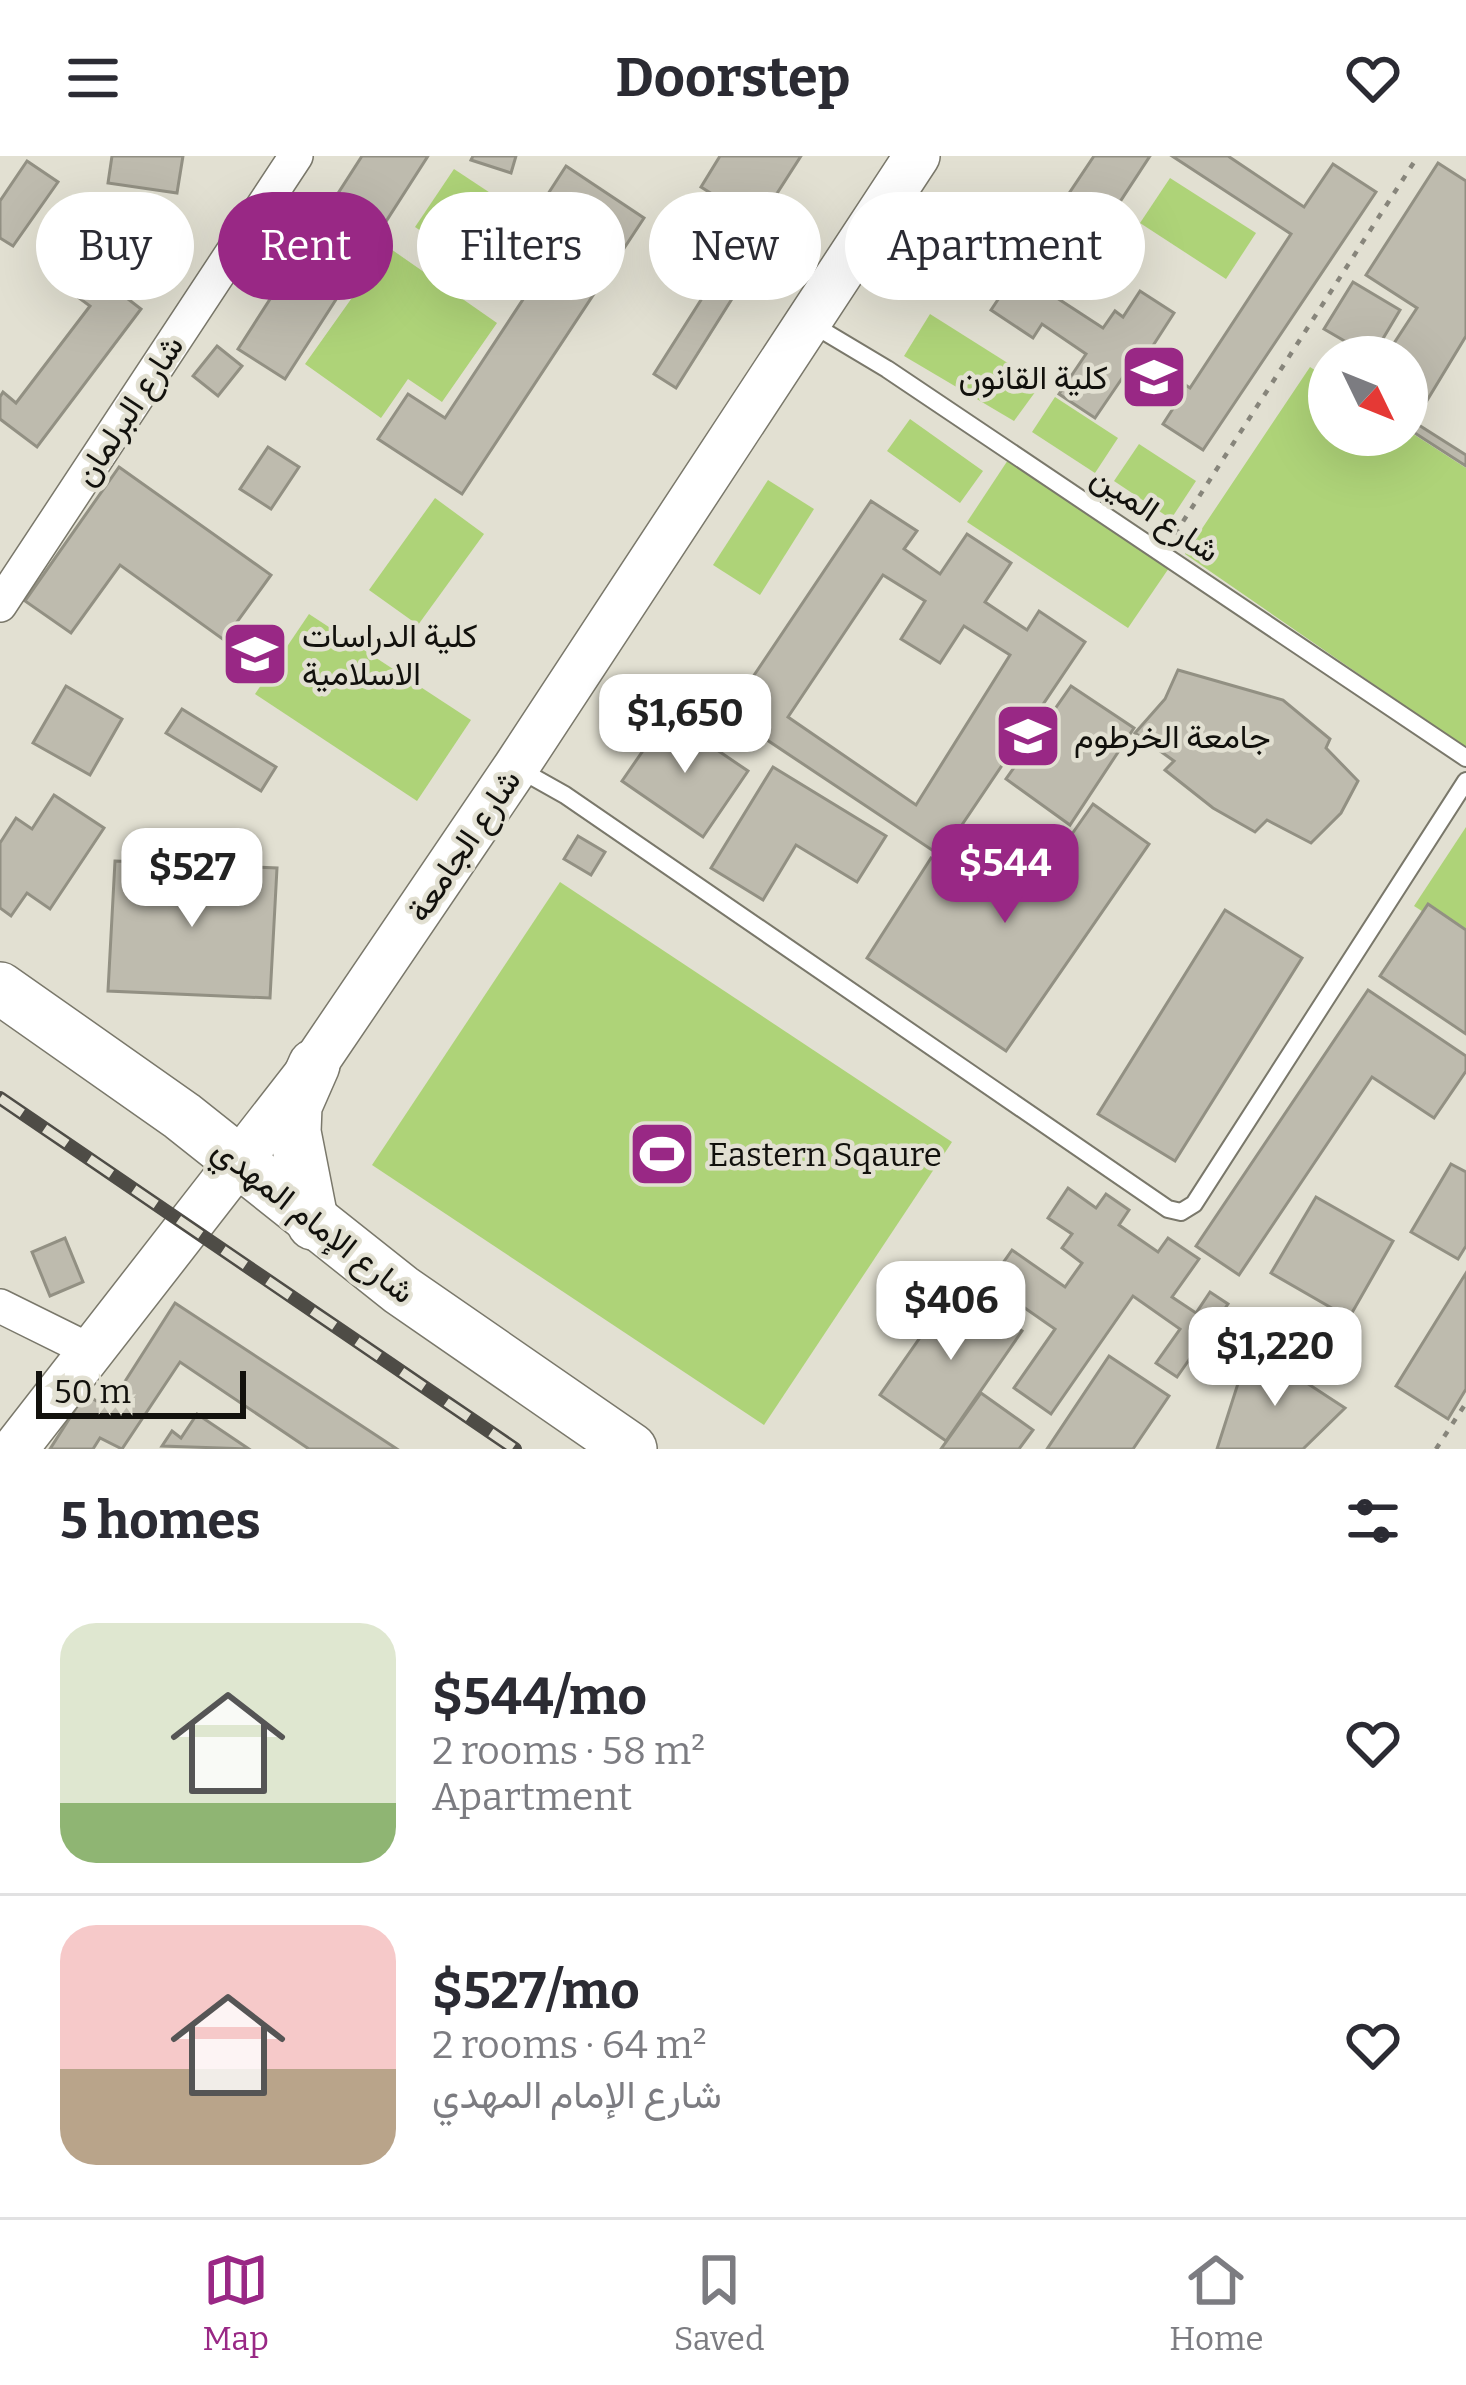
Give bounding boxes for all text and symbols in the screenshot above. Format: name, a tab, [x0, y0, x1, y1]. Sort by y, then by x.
icon: menu	[60, 45, 126, 111]
icon: heart	[1340, 45, 1406, 111]
text: Doorstep	[616, 46, 850, 110]
chip: Buy	[36, 192, 194, 300]
chip: Rent	[218, 192, 393, 300]
chip: Filters	[417, 192, 625, 300]
chip: New	[649, 192, 821, 300]
chip: Apartment	[845, 192, 1145, 300]
street label: شارع البرلمان	[65, 328, 194, 494]
north arrow	[1308, 336, 1428, 456]
map controls	[1308, 336, 1428, 456]
school or university icon: كلية القانون	[1119, 342, 1189, 412]
place label: كلية القانون	[959, 358, 1108, 398]
street label: شارع المين	[1083, 456, 1227, 573]
place label: كلية الدراسات الاسلامية	[302, 616, 478, 694]
school or university icon: كلية الدراسات الاسلامية	[220, 619, 290, 689]
pin: $1,650	[587, 674, 783, 776]
text: $1,650	[626, 690, 744, 736]
school or university icon: جامعة الخرطوم	[993, 701, 1063, 771]
place label: جامعة الخرطوم	[1074, 717, 1271, 758]
street label: شارع الجامعة	[398, 762, 531, 930]
pin: $544	[934, 824, 1076, 926]
pin: $527	[121, 828, 263, 930]
text: $544	[959, 840, 1051, 886]
text: $527	[148, 844, 236, 890]
sports icon: Eastern Sqaure	[627, 1119, 697, 1189]
street label: شارع الإمام المهدي	[201, 1130, 422, 1317]
place label: Eastern Sqaure	[708, 1135, 942, 1175]
pin: $406	[880, 1261, 1022, 1363]
text: $406	[903, 1277, 999, 1323]
pin: $1,220	[1177, 1307, 1373, 1409]
text: $1,220	[1216, 1323, 1334, 1369]
scale bar	[36, 1365, 246, 1418]
text: 50 m	[54, 1372, 131, 1412]
icon: filters	[1340, 1488, 1406, 1554]
text: 5 homes	[60, 1490, 261, 1552]
text: $544/mo	[432, 1666, 647, 1728]
icon: home	[156, 1671, 300, 1815]
icon: heart	[1340, 1710, 1406, 1776]
text: 2 rooms · 58 m²	[432, 1728, 705, 1774]
text: Apartment	[432, 1774, 632, 1820]
text: $527/mo	[432, 1960, 640, 2022]
icon: home	[156, 1973, 300, 2117]
icon: heart	[1340, 2012, 1406, 2078]
text: 2 rooms · 64 m²	[432, 2022, 707, 2068]
text: شارع الإمام المهدي	[432, 2072, 722, 2118]
tab: Map	[202, 2247, 269, 2359]
tab: Saved	[674, 2247, 764, 2359]
tab: Home	[1169, 2247, 1264, 2359]

